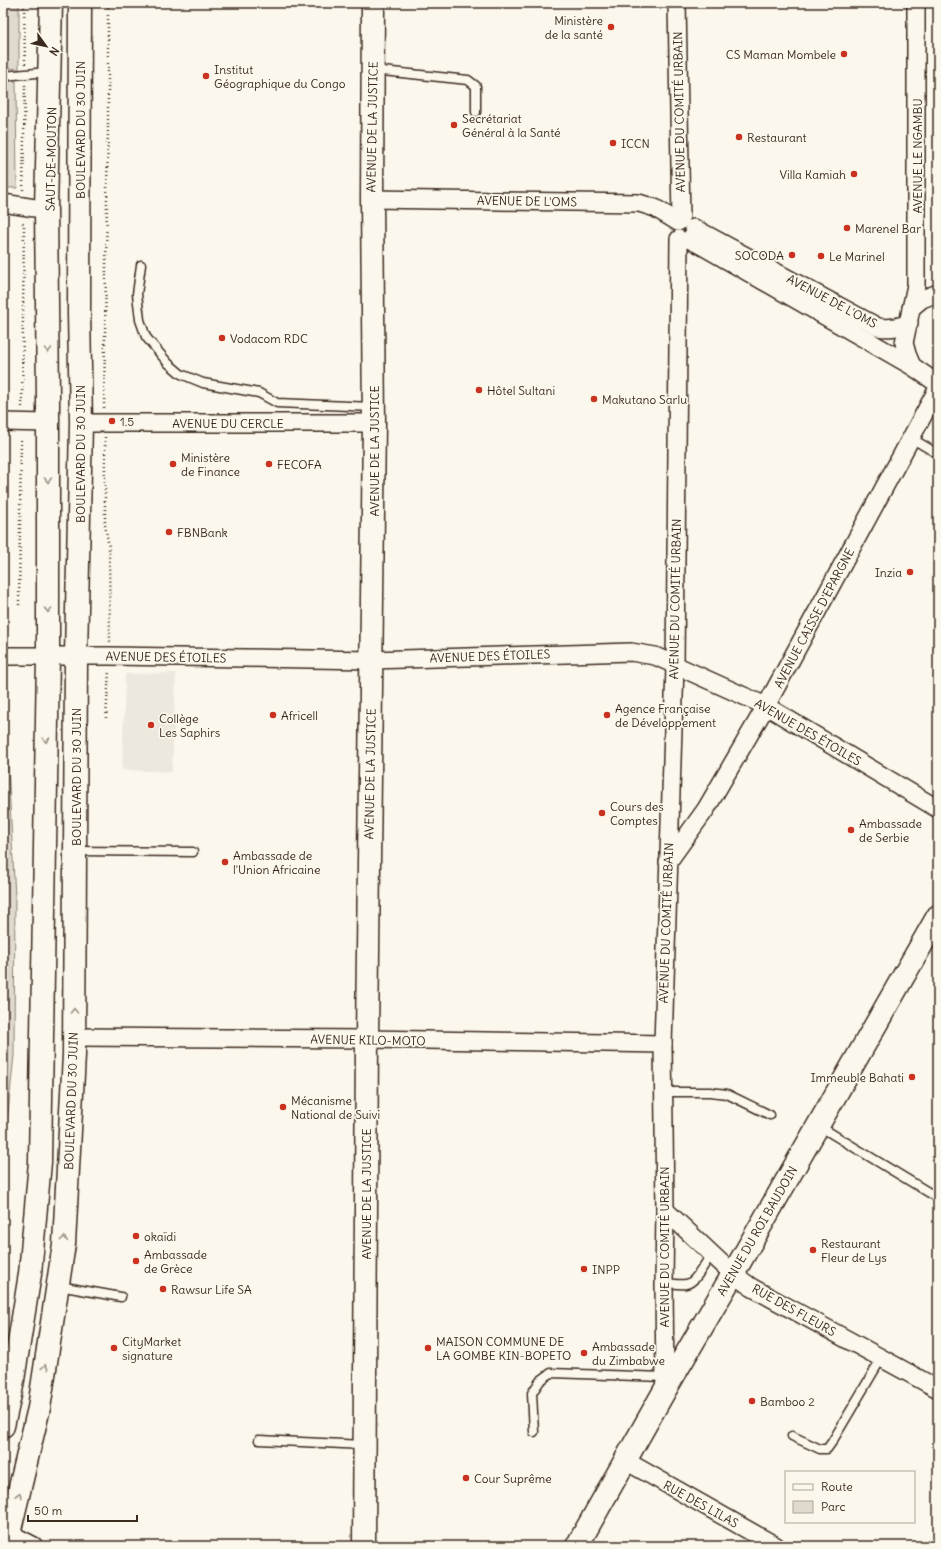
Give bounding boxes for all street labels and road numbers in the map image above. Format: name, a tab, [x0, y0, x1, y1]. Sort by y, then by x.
street label: AVENUE DU COMITÉ URBAIN	[670, 31, 688, 193]
street label: BOULEVARD DU 30 JUIN	[73, 61, 88, 199]
street label: AVENUE DE LA JUSTICE	[363, 61, 381, 193]
street label: AVENUE LE NGAMBU	[910, 98, 925, 214]
street label: SAUT-DE-MOUTON	[43, 107, 59, 211]
street label: AVENUE DE L'OMS	[477, 193, 578, 209]
street label: AVENUE DE L'OMS	[784, 271, 880, 331]
street label: BOULEVARD DU 30 JUIN	[73, 385, 88, 523]
street label: AVENUE DE LA JUSTICE	[367, 385, 382, 517]
street label: AVENUE DU CERCLE	[172, 416, 284, 431]
street label: AVENUE DU COMITÉ URBAIN	[666, 518, 684, 680]
street label: AVENUE CAISSE D'EPARGNE	[771, 545, 857, 691]
street label: AVENUE DES ÉTOILES	[429, 646, 551, 666]
street label: AVENUE DES ÉTOILES	[105, 648, 227, 666]
street label: AVENUE DES ÉTOILES	[752, 695, 864, 769]
street label: BOULEVARD DU 30 JUIN	[69, 708, 84, 846]
street label: AVENUE DE LA JUSTICE	[361, 708, 379, 840]
street label: AVENUE DU COMITÉ URBAIN	[656, 842, 676, 1004]
street label: AVENUE KILO-MOTO	[310, 1031, 426, 1049]
street label: BOULEVARD DU 30 JUIN	[61, 1032, 81, 1170]
street label: AVENUE DE LA JUSTICE	[359, 1128, 374, 1260]
street label: AVENUE DU ROI BAUDOIN	[714, 1163, 800, 1299]
street label: AVENUE DU COMITÉ URBAIN	[657, 1167, 672, 1327]
street label: RUE DES FLEURS	[749, 1281, 839, 1339]
street label: RUE DES LILAS	[661, 1477, 741, 1531]

